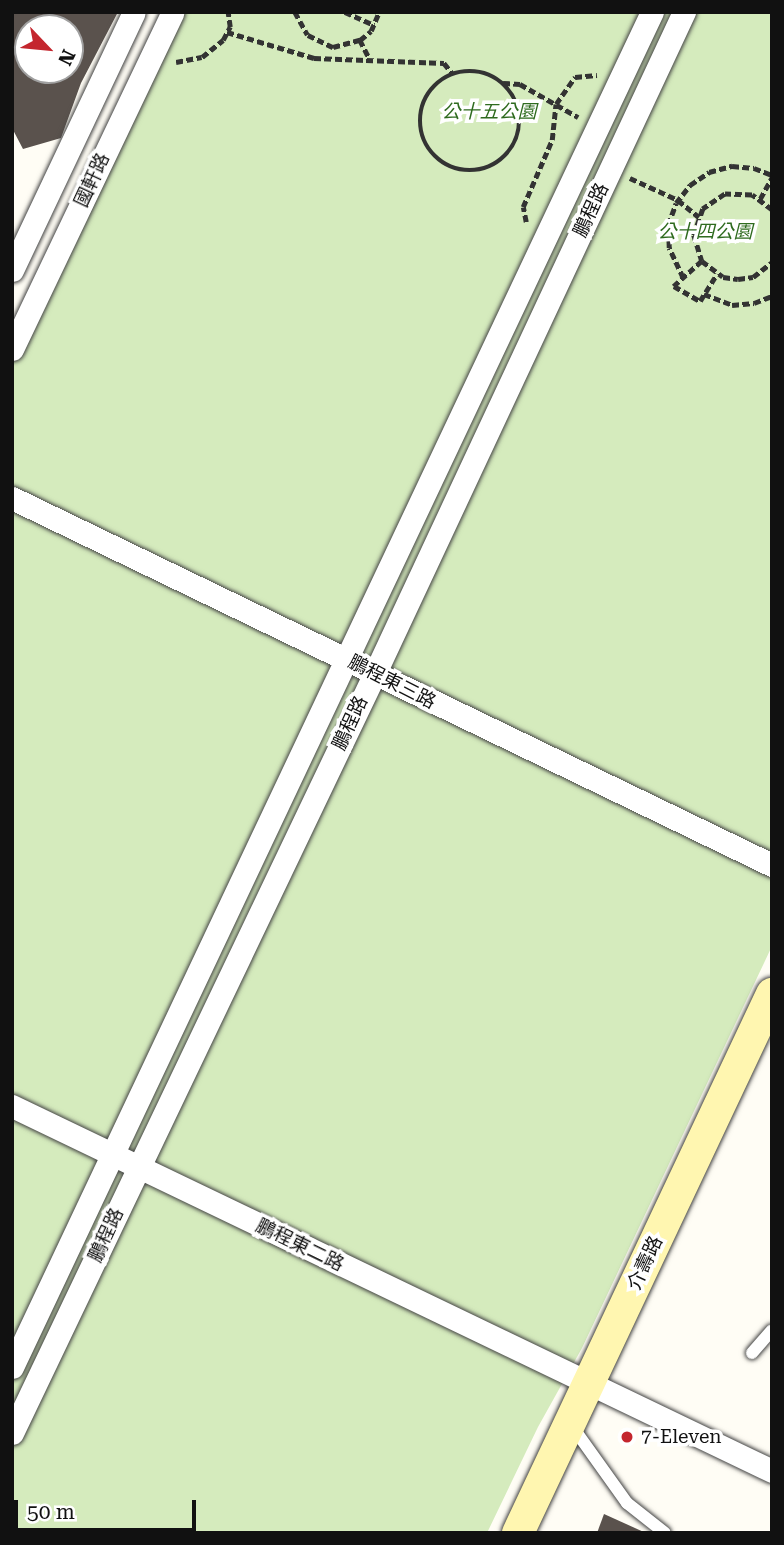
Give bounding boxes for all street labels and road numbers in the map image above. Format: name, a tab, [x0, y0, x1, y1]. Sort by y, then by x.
street label: 國軒路	[70, 149, 114, 211]
street label: 鵬程路	[569, 179, 613, 241]
street label: 鵬程東三路	[345, 650, 439, 714]
street label: 鵬程路	[328, 692, 372, 754]
street label: 鵬程路	[84, 1204, 128, 1266]
street label: 鵬程東二路	[252, 1214, 348, 1276]
street label: 介壽路	[623, 1232, 667, 1294]

